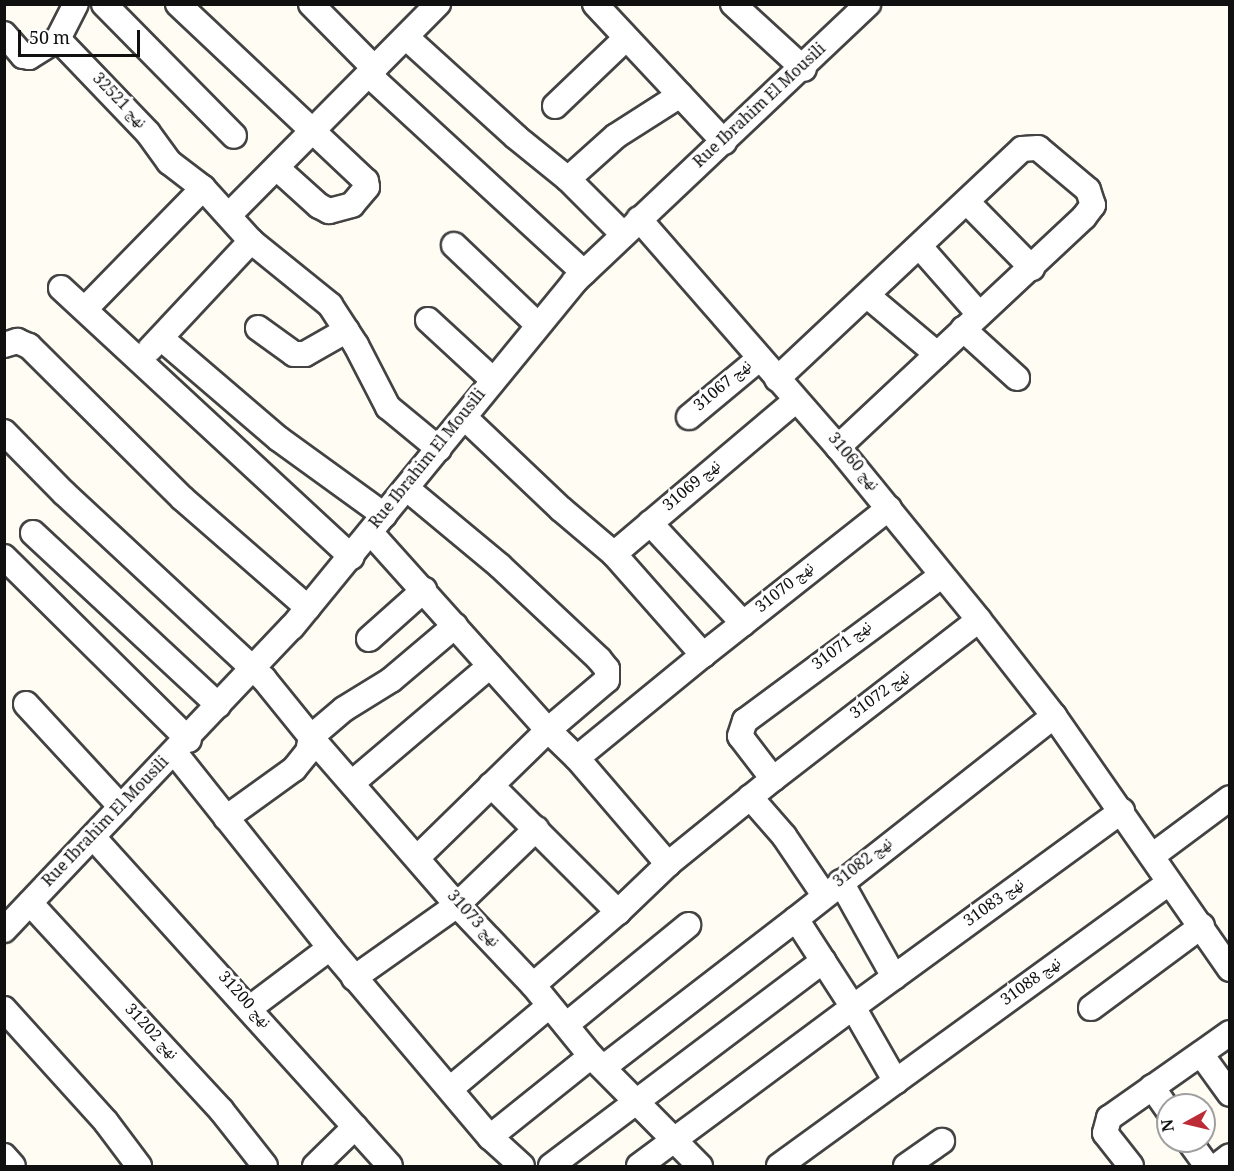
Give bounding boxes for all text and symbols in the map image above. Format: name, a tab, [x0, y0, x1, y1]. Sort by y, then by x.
scale bar	[21, 18, 142, 56]
text: 50 m	[29, 25, 70, 55]
street label: Rue Ibrahim El Mousili	[691, 41, 831, 173]
street label: نهج 32521	[87, 70, 149, 134]
street label: نهج 31067	[691, 357, 757, 417]
street label: Rue Ibrahim El Mousili	[367, 386, 491, 534]
street label: نهج 31060	[822, 430, 882, 496]
street label: نهج 31069	[660, 457, 726, 517]
street label: نهج 31070	[753, 560, 819, 618]
street label: نهج 31071	[810, 618, 876, 676]
street label: نهج 31072	[848, 667, 914, 725]
street label: Rue Ibrahim El Mousili	[40, 754, 174, 892]
street label: نهج 31082	[831, 835, 897, 893]
street label: نهج 31083	[961, 876, 1029, 932]
street label: نهج 31073	[442, 888, 502, 952]
street label: نهج 31088	[998, 955, 1066, 1011]
street label: نهج 31200	[213, 969, 273, 1033]
street label: نهج 31202	[119, 1001, 181, 1065]
north arrow	[1156, 1093, 1216, 1153]
text: N	[1155, 1117, 1184, 1133]

